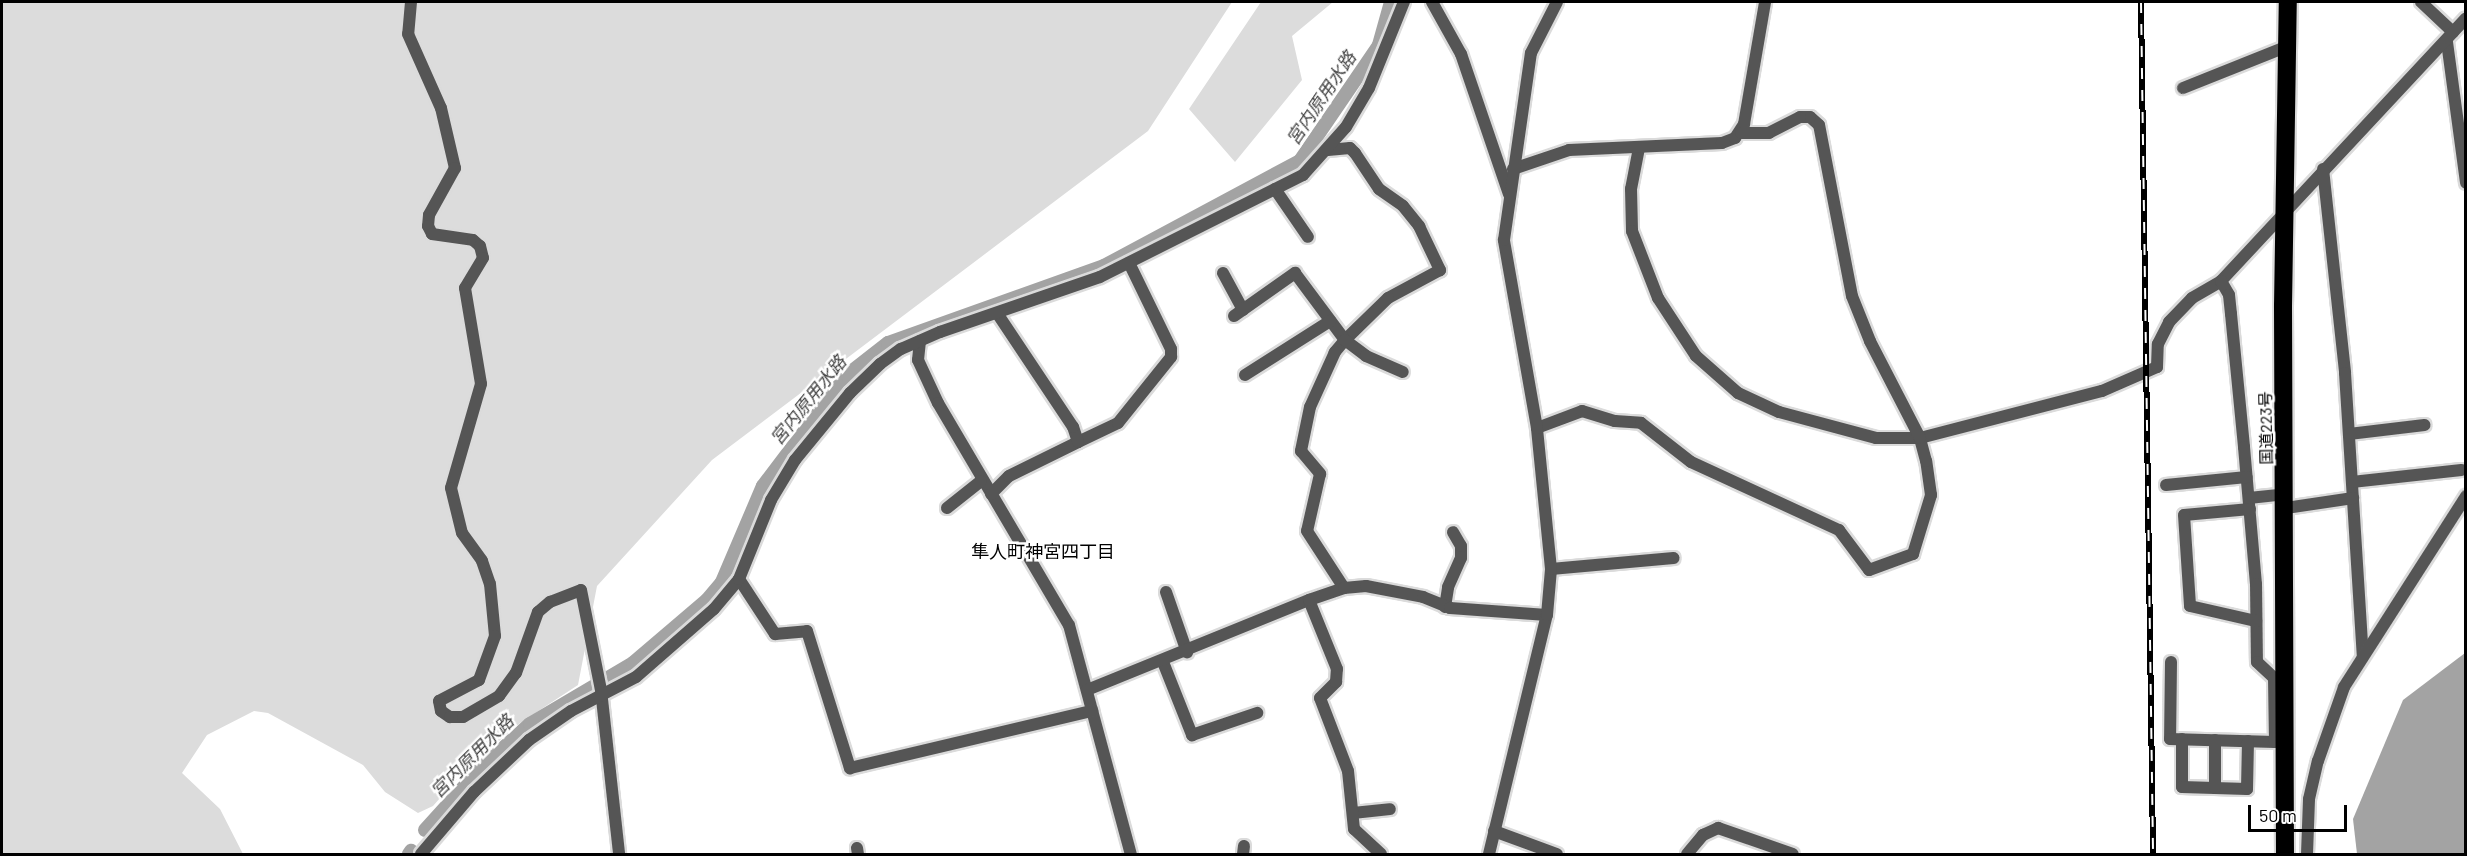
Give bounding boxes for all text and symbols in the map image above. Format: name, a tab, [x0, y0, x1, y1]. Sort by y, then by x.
water label: 宮内原用水路	[1282, 47, 1360, 149]
water label: 宮内原用水路	[766, 351, 850, 449]
street label: 国道223号	[2256, 391, 2276, 465]
district label: 隼人町神宮四丁目	[971, 540, 1115, 562]
water label: 宮内原用水路	[426, 710, 518, 802]
scale bar	[2251, 793, 2350, 831]
text: 50 m	[2259, 804, 2297, 826]

